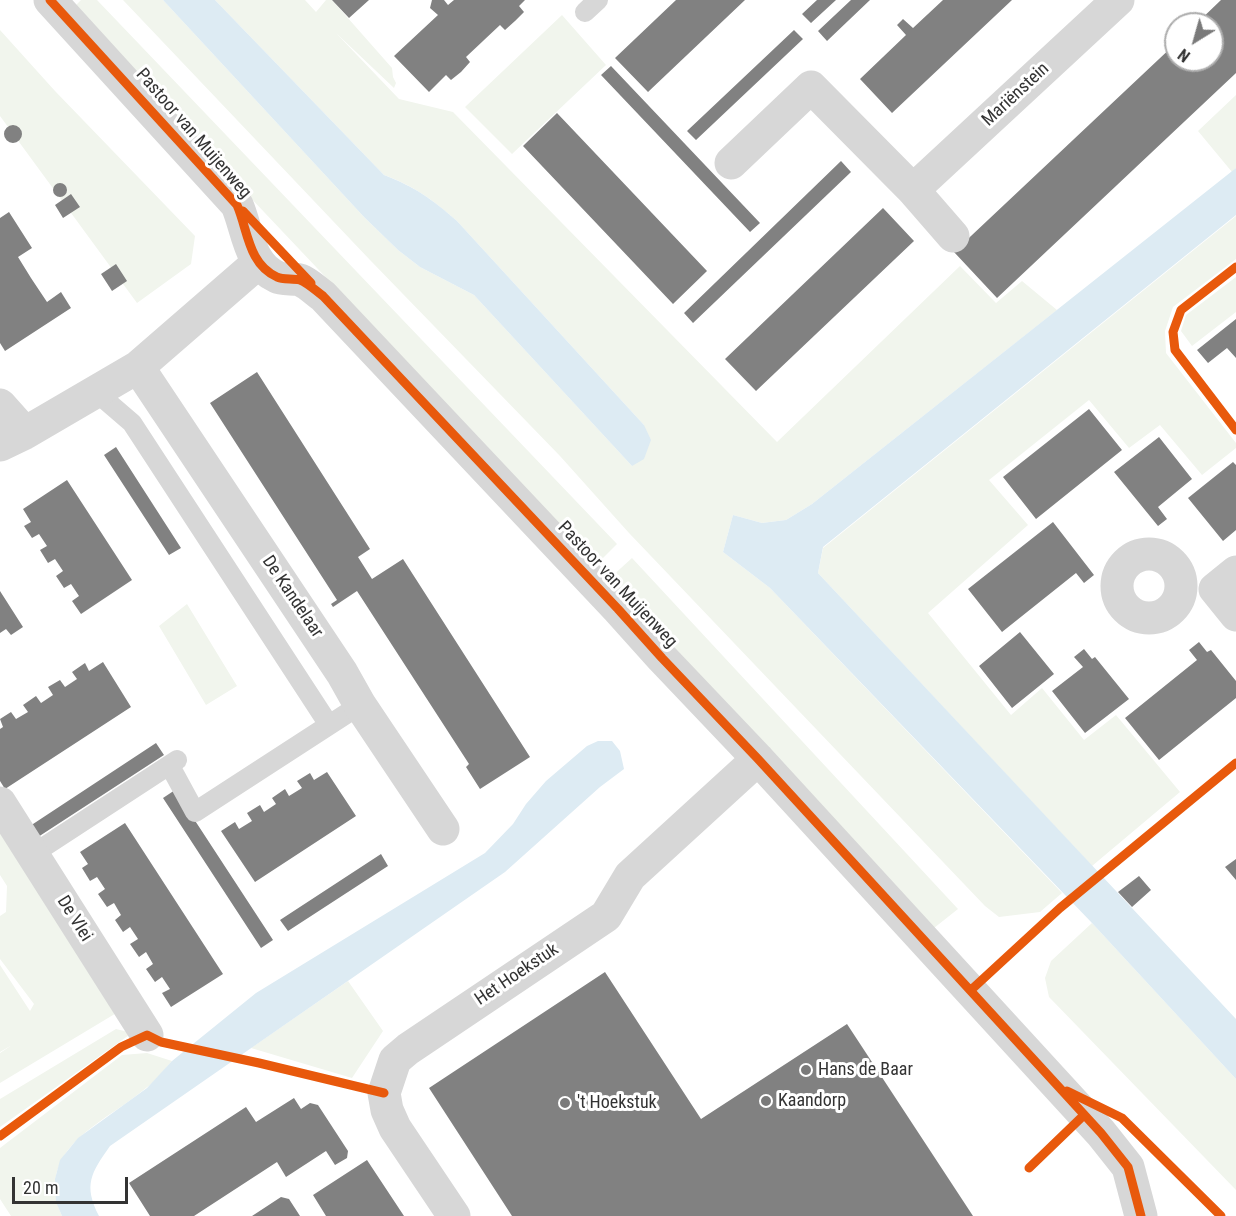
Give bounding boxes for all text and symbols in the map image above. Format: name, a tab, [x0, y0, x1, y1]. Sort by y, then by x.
north arrow	[1164, 12, 1224, 72]
text: N	[1174, 45, 1194, 66]
street label: Mariënstein	[978, 59, 1054, 131]
street label: Pastoor van Muijenweg	[131, 65, 255, 203]
street label: Pastoor van Muijenweg	[553, 517, 681, 653]
street label: De Kandelaar	[257, 552, 327, 642]
street label: De Vlei	[52, 892, 96, 946]
street label: Het Hoekstuk	[471, 939, 563, 1011]
place label: Hans de Baar	[818, 1059, 913, 1081]
marker: Hans de Baar	[799, 1063, 813, 1077]
place label: Kaandorp	[778, 1090, 846, 1112]
place label: 't Hoekstuk	[577, 1092, 657, 1114]
marker: Kaandorp	[759, 1094, 773, 1108]
marker: 't Hoekstuk	[558, 1096, 572, 1110]
scale bar	[15, 1165, 130, 1203]
text: 20 m	[23, 1177, 58, 1198]

